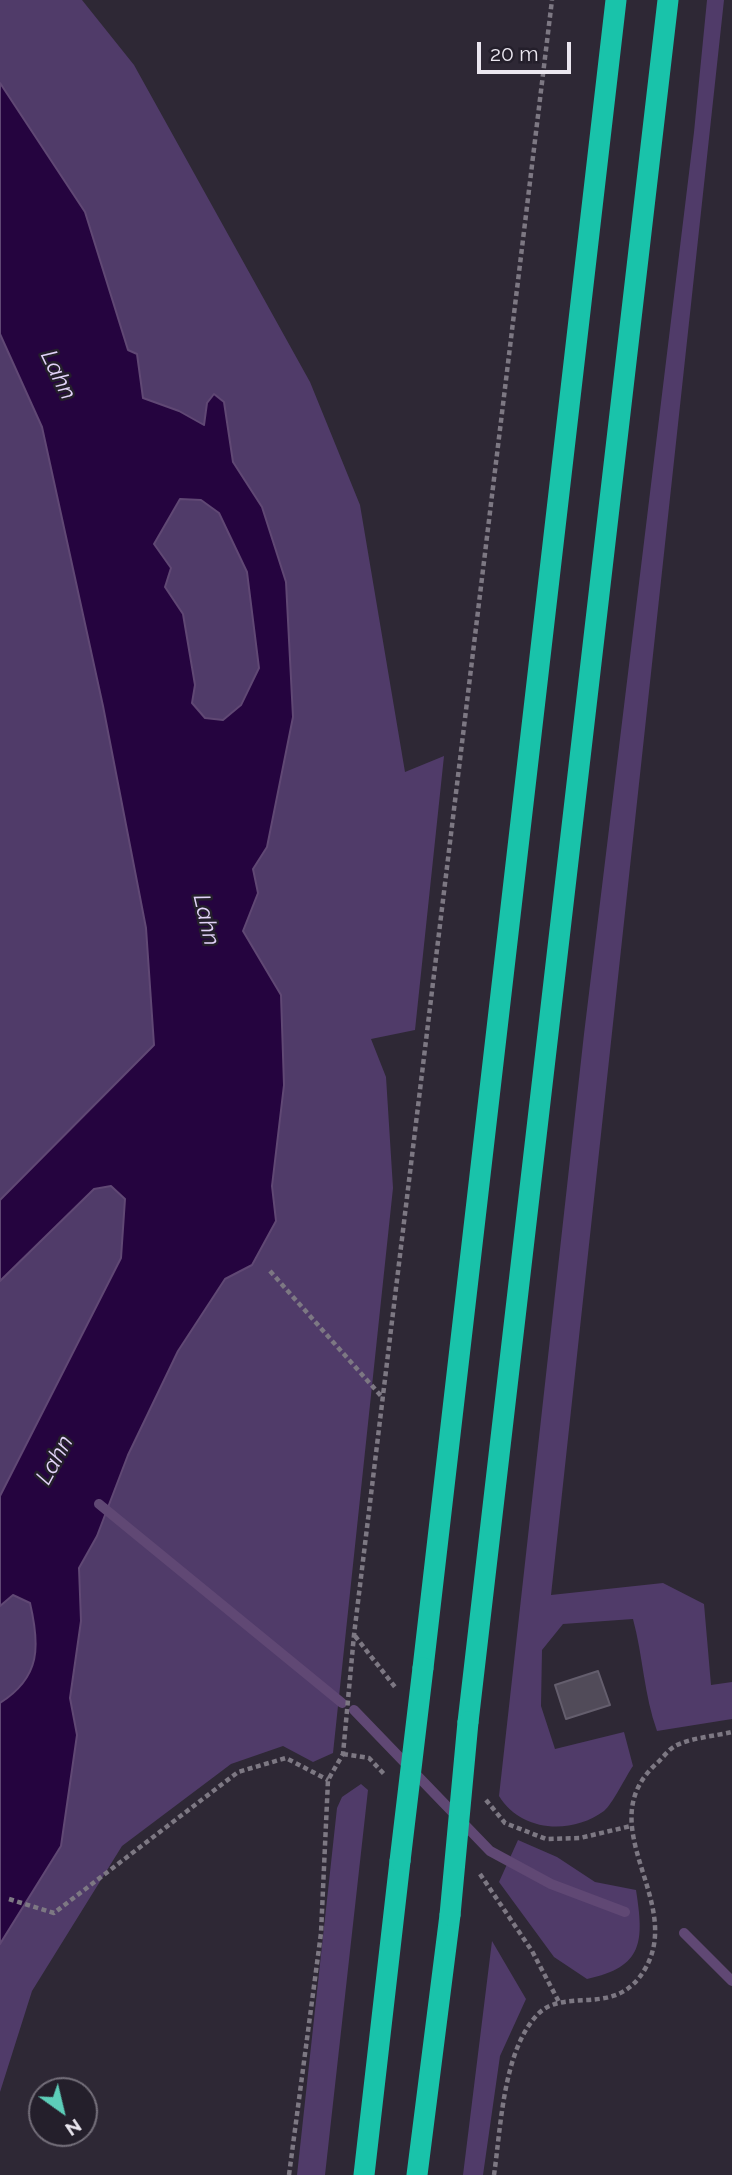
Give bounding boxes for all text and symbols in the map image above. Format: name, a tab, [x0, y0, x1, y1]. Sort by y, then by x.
scale bar	[480, 28, 574, 72]
text: 20 m	[490, 41, 538, 66]
water label: Lahn	[34, 346, 82, 404]
water label: Lahn	[187, 892, 225, 948]
water label: Lahn	[30, 1431, 80, 1489]
north arrow	[28, 2077, 98, 2147]
text: N	[61, 2115, 86, 2141]

